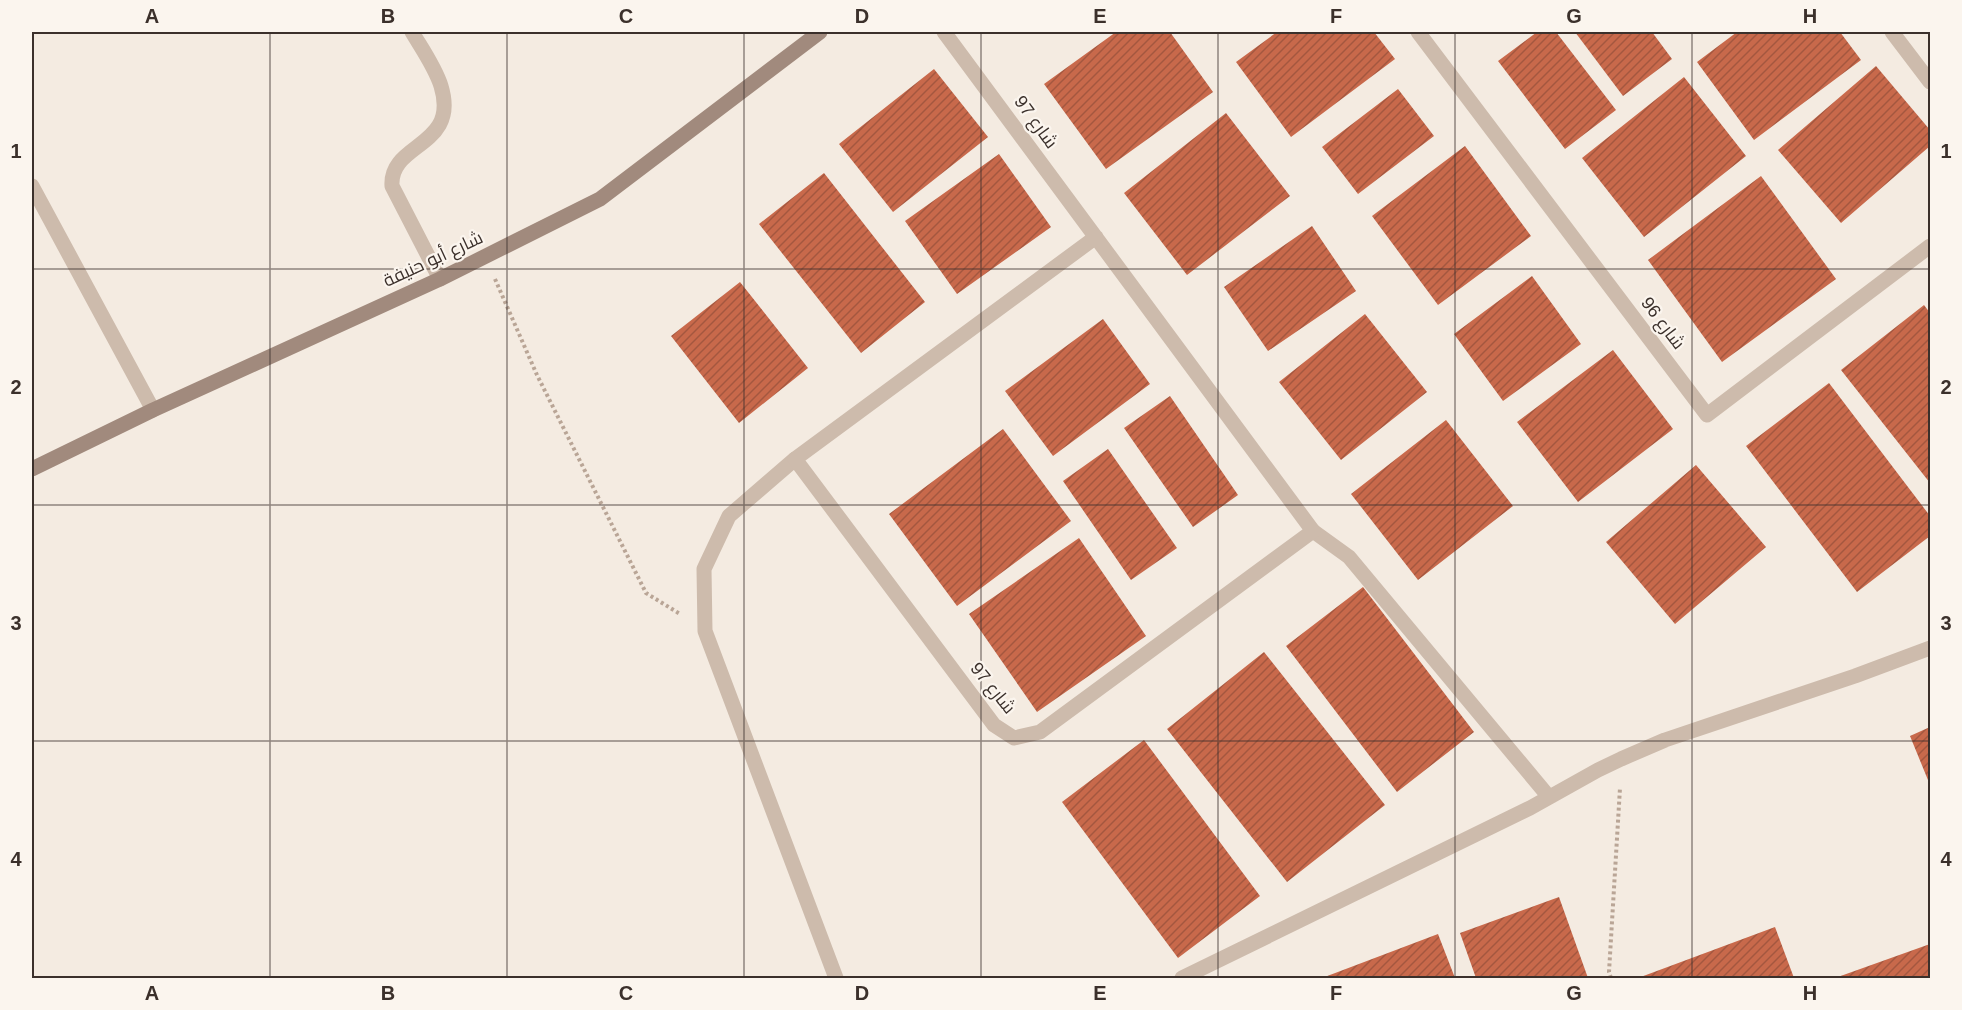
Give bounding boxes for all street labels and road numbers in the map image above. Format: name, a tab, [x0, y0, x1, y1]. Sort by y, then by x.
street label: شارع 97	[1009, 92, 1062, 153]
street label: شارع أبو حنيفة	[380, 226, 487, 293]
street label: شارع 96	[1635, 293, 1689, 354]
street label: شارع 97	[965, 658, 1020, 719]

